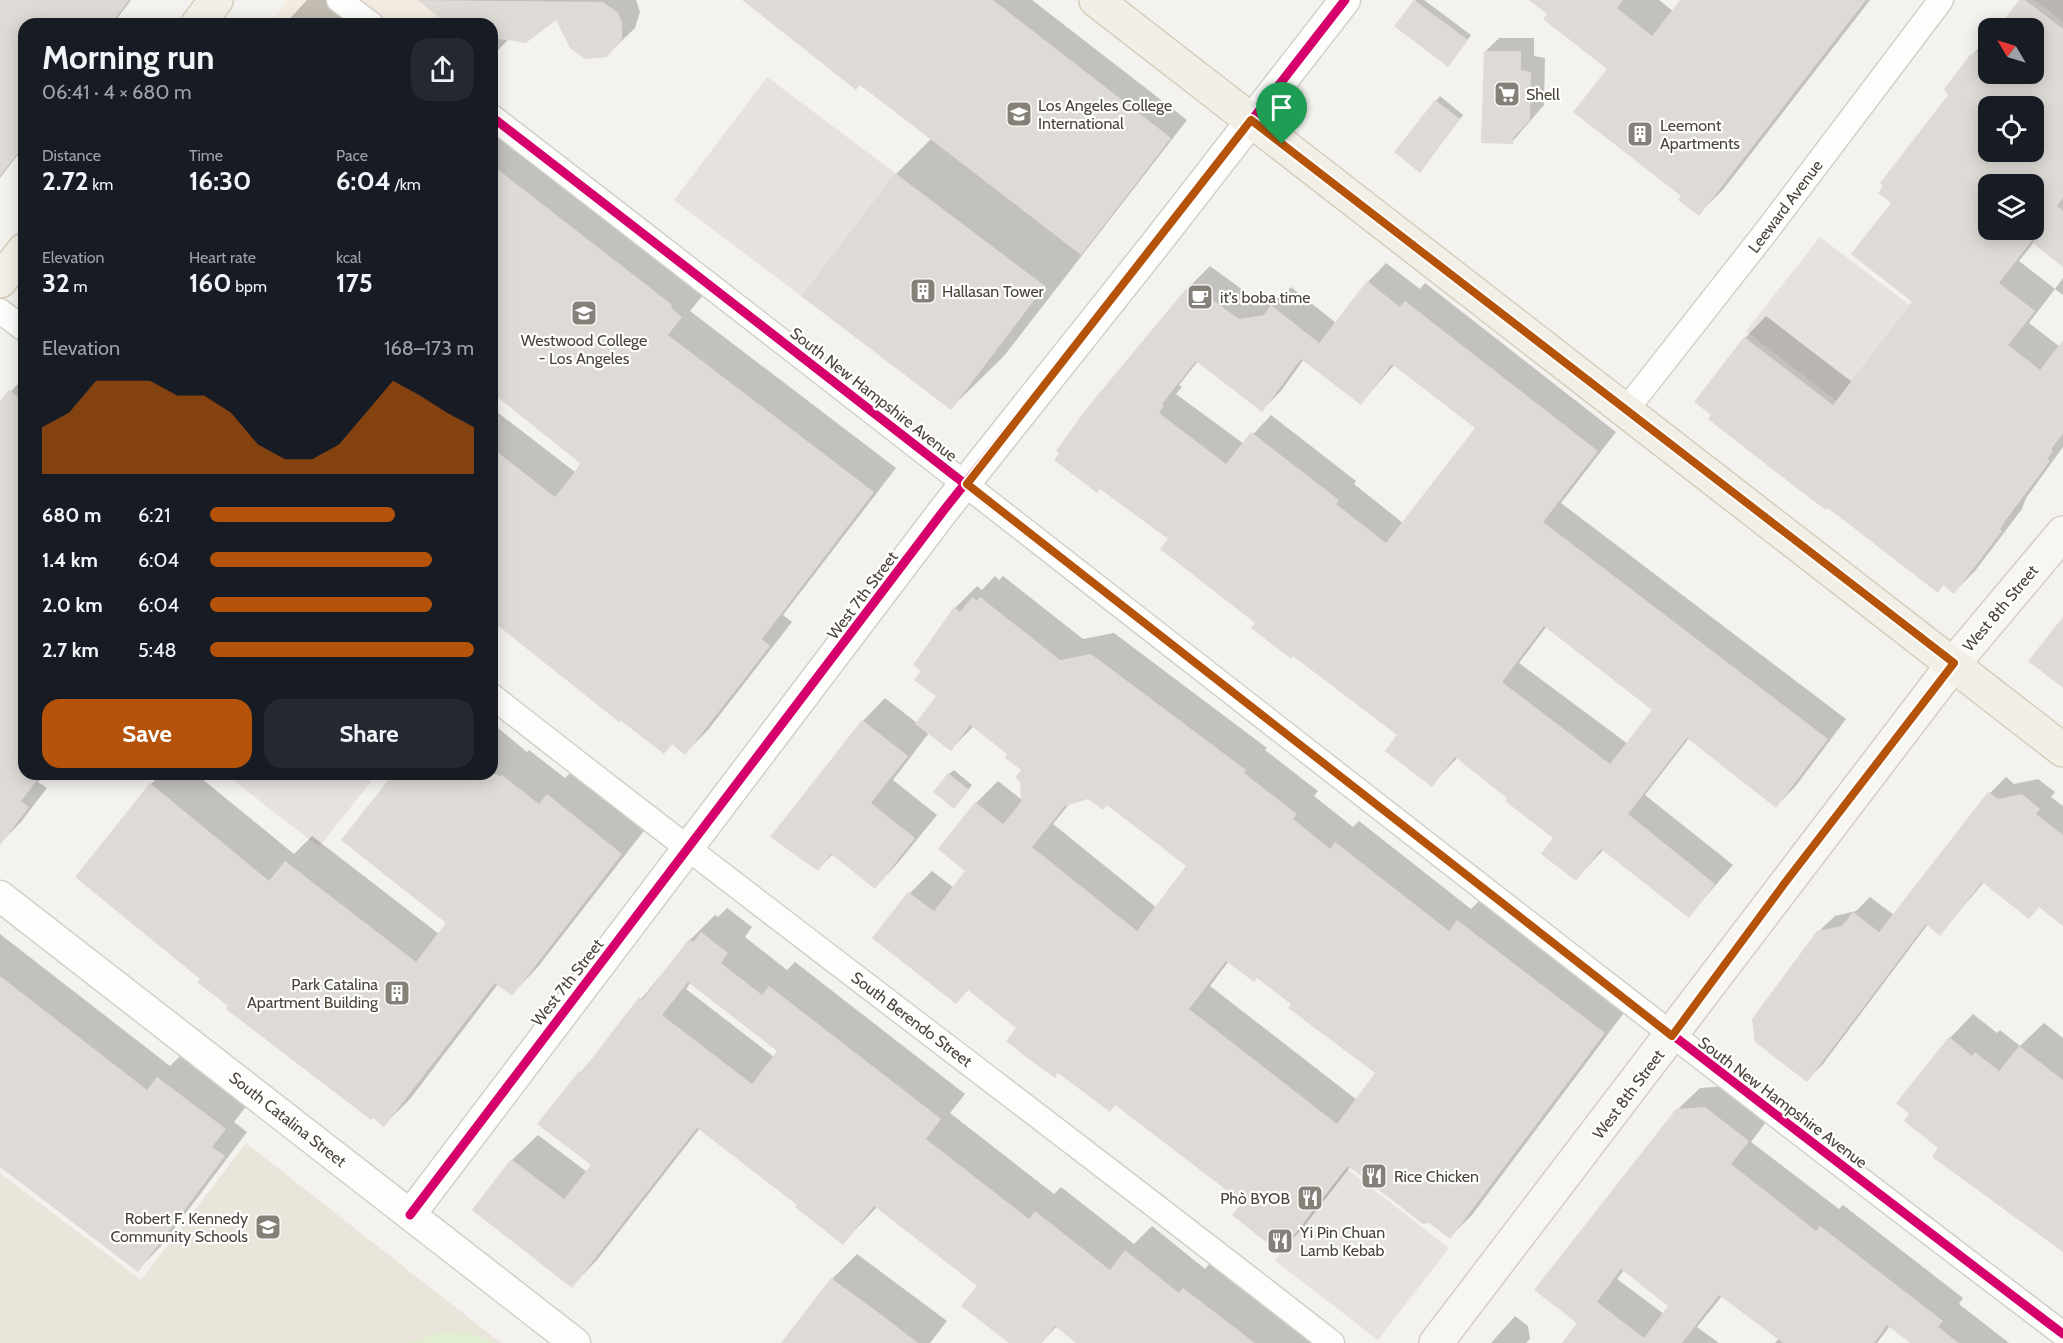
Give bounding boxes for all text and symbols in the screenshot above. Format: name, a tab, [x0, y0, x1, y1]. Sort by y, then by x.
north arrow	[1978, 18, 2044, 84]
map controls	[1978, 18, 2044, 240]
text: Morning run	[42, 37, 214, 77]
button: share	[411, 38, 474, 101]
supermarket icon: Shell	[1492, 79, 1522, 109]
text: 06:41 · 4 × 680 m	[42, 80, 191, 104]
pin	[1256, 82, 1307, 144]
place label: Shell	[1526, 85, 1560, 104]
icon: arrive	[1265, 91, 1298, 124]
place label: Los Angeles College International	[1038, 96, 1172, 133]
button: locate	[1978, 96, 2044, 162]
school or university icon: Los Angeles College International	[1004, 99, 1034, 129]
place label: Leemont Apartments	[1660, 116, 1740, 153]
building icon: Leemont Apartments	[1625, 119, 1655, 149]
text: Distance	[42, 146, 101, 165]
text: Time	[189, 146, 223, 165]
text: Pace	[336, 146, 368, 165]
street label: Leeward Avenue	[1744, 156, 1827, 257]
text: 2.72	[42, 165, 89, 197]
text: 16:30	[189, 165, 251, 197]
text: 6:04	[336, 165, 391, 197]
button: layers	[1978, 174, 2044, 240]
text: km	[89, 175, 113, 194]
text: /km	[391, 175, 421, 194]
text: Elevation	[42, 248, 105, 267]
text: Heart rate	[189, 248, 256, 267]
text: kcal	[336, 248, 362, 267]
text: 32	[42, 267, 70, 299]
text: 160	[189, 267, 232, 299]
text: 175	[336, 267, 373, 299]
building icon: Hallasan Tower	[908, 276, 938, 306]
text: m	[70, 277, 87, 296]
text: bpm	[232, 277, 267, 296]
place label: Hallasan Tower	[942, 282, 1045, 301]
cafe icon: it's boba time	[1185, 282, 1215, 312]
place label: it's boba time	[1220, 288, 1310, 307]
school or university icon: Westwood College - Los Angeles	[569, 298, 599, 328]
street label: South New Hampshire Avenue	[786, 323, 961, 465]
place label: Westwood College - Los Angeles	[521, 331, 647, 368]
text: Elevation	[42, 336, 120, 360]
text: 168–173 m	[384, 336, 474, 360]
text: 680 m	[42, 503, 101, 527]
text: 6:21	[138, 503, 171, 527]
street label: West 7th Street	[823, 547, 902, 643]
text: 1.4 km	[42, 548, 98, 572]
text: 6:04	[138, 548, 179, 572]
street label: West 8th Street	[1959, 561, 2042, 655]
text: 2.0 km	[42, 593, 103, 617]
text: 6:04	[138, 593, 179, 617]
text: 2.7 km	[42, 638, 99, 662]
text: 5:48	[138, 638, 177, 662]
button: Save	[42, 699, 252, 768]
button: Share	[264, 699, 474, 768]
street label: West 7th Street	[528, 935, 608, 1030]
street label: South Berendo Street	[848, 968, 976, 1071]
place label: Park Catalina Apartment Building	[247, 975, 379, 1012]
building icon: Park Catalina Apartment Building	[382, 978, 412, 1008]
street label: South New Hampshire Avenue	[1695, 1033, 1871, 1172]
street label: West 8th Street	[1589, 1045, 1668, 1143]
street label: South Catalina Street	[225, 1068, 350, 1171]
restaurant icon: Rice Chicken	[1359, 1161, 1389, 1191]
place label: Rice Chicken	[1394, 1167, 1479, 1186]
restaurant icon: Phò BYOB	[1295, 1183, 1325, 1213]
place label: Phò BYOB	[1220, 1189, 1290, 1208]
place label: Robert F. Kennedy Community Schools	[110, 1209, 248, 1246]
school or university icon: Robert F. Kennedy Community Schools	[253, 1212, 283, 1242]
place label: Yi Pin Chuan Lamb Kebab	[1299, 1223, 1385, 1260]
restaurant icon: Yi Pin Chuan Lamb Kebab	[1265, 1226, 1295, 1256]

